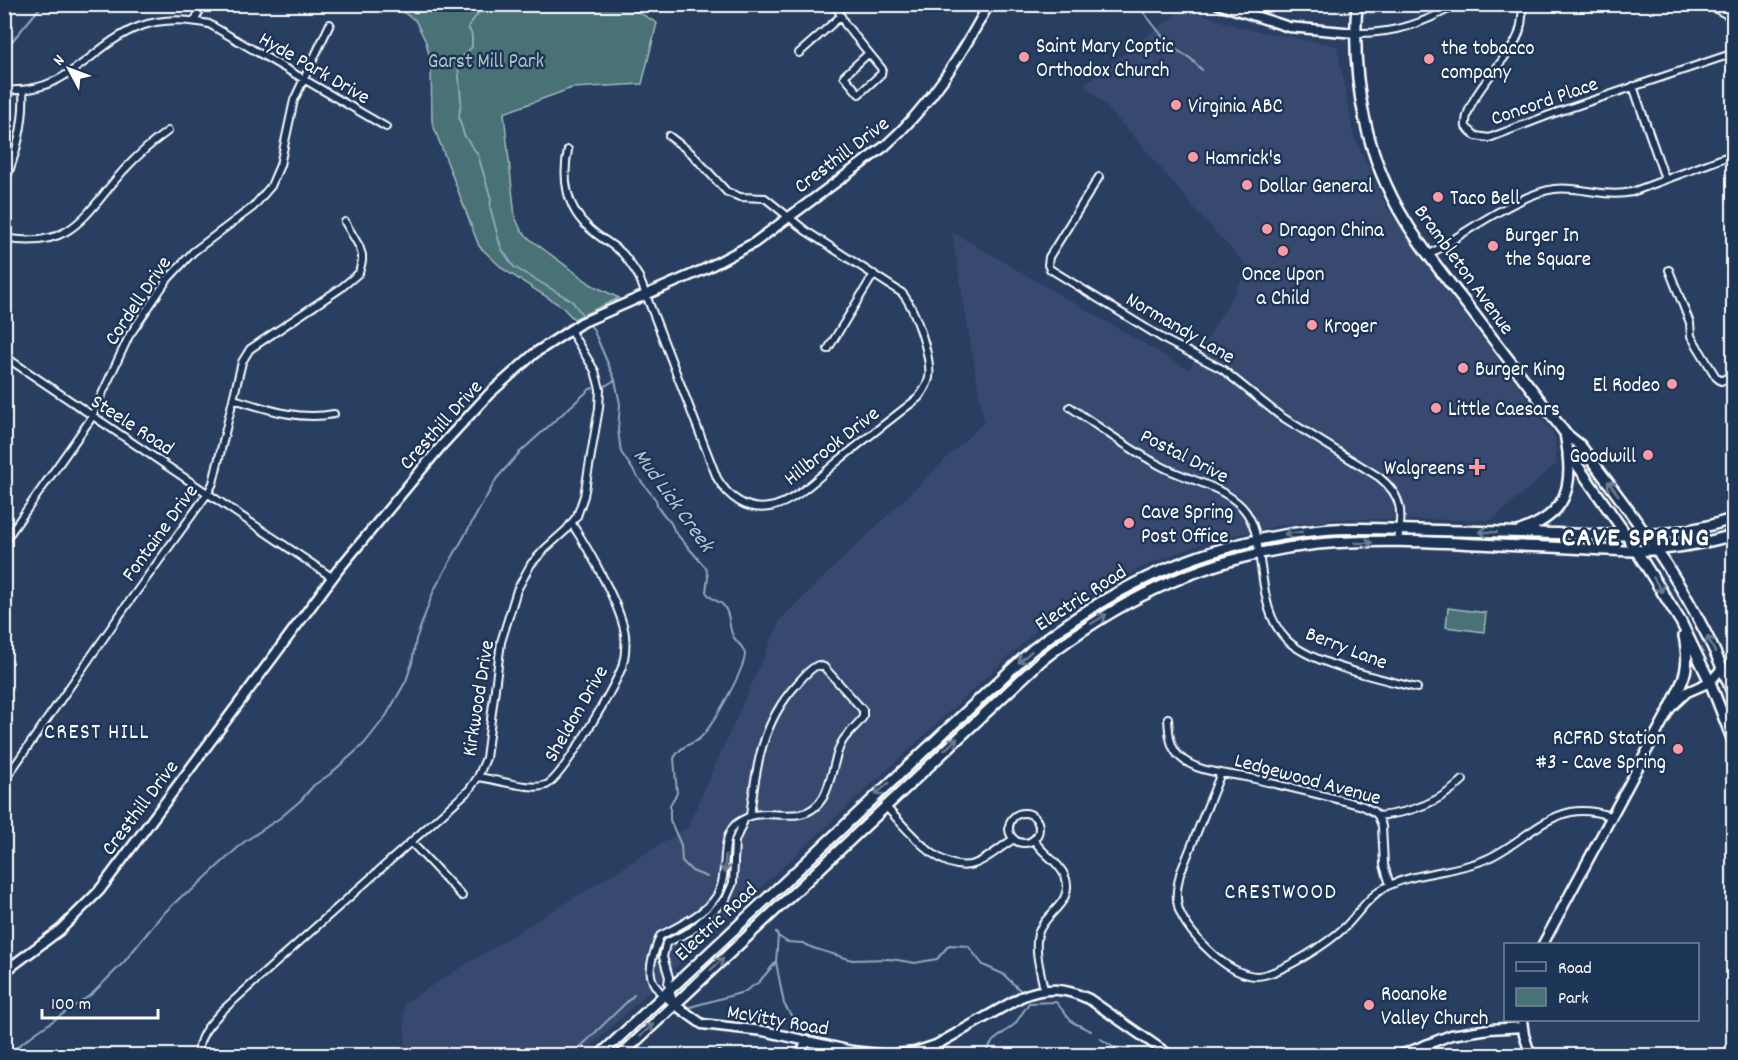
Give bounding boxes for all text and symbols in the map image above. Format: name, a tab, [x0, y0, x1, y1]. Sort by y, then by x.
street label: Hyde Park Drive	[252, 26, 375, 114]
place label: Saint Mary Coptic Orthodox Church	[1036, 33, 1174, 87]
place label: the tobacco company	[1441, 35, 1535, 89]
north arrow	[39, 39, 99, 99]
park label: Garst Mill Park	[428, 48, 544, 78]
text: N	[48, 50, 71, 71]
marker: Saint Mary Coptic Orthodox Church	[1017, 50, 1031, 64]
marker: the tobacco company	[1422, 52, 1436, 66]
street label: Concord Place	[1487, 70, 1603, 135]
place label: Virginia ABC	[1188, 93, 1283, 123]
marker: Virginia ABC	[1169, 98, 1183, 112]
street label: Cresthill Drive	[789, 110, 897, 202]
place label: Hamrick's	[1205, 145, 1282, 175]
marker: Hamrick's	[1186, 150, 1200, 164]
place label: Dollar General	[1259, 173, 1373, 203]
marker: Dollar General	[1240, 178, 1254, 192]
place label: Taco Bell	[1450, 185, 1520, 215]
marker: Taco Bell	[1431, 190, 1445, 204]
street label: Brambleton Avenue	[1405, 199, 1520, 342]
place label: Dragon China	[1279, 217, 1385, 247]
marker: Dragon China	[1260, 222, 1274, 236]
place label: Burger In the Square	[1505, 222, 1591, 276]
marker: Burger In the Square	[1486, 239, 1500, 253]
marker: Once Upon a Child	[1276, 244, 1290, 258]
street label: Cordell Drive	[99, 251, 180, 352]
place label: Once Upon a Child	[1241, 261, 1325, 315]
street label: Normandy Lane	[1119, 286, 1240, 373]
place label: Kroger	[1324, 313, 1377, 343]
marker: Kroger	[1305, 318, 1319, 332]
place label: Burger King	[1475, 356, 1565, 386]
marker: Burger King	[1456, 361, 1470, 375]
place label: El Rodeo	[1593, 372, 1660, 402]
street label: Cresthill Drive	[393, 374, 491, 478]
marker: El Rodeo	[1665, 377, 1679, 391]
street label: Steele Road	[84, 388, 179, 465]
place label: Little Caesars	[1448, 396, 1560, 426]
street label: Hillbrook Drive	[779, 400, 887, 494]
marker: Little Caesars	[1429, 401, 1443, 415]
street label: Postal Drive	[1134, 423, 1233, 493]
water label: Mud Lick Creek	[624, 443, 721, 561]
place label: Goodwill	[1569, 443, 1636, 473]
marker: Goodwill	[1641, 448, 1655, 462]
place label: Walgreens	[1384, 455, 1465, 485]
marker: Walgreens	[1470, 460, 1484, 474]
street label: Fontaine Drive	[116, 479, 207, 589]
one-way arrow	[1606, 481, 1619, 497]
place label: Cave Spring Post Office	[1141, 499, 1234, 553]
marker: Cave Spring Post Office	[1122, 516, 1136, 530]
district label: CAVE SPRING	[1562, 520, 1710, 559]
one-way arrow	[1479, 526, 1499, 537]
one-way arrow	[1284, 528, 1304, 539]
one-way arrow	[1353, 537, 1373, 548]
street label: Electric Road	[1030, 559, 1133, 640]
one-way arrow	[1653, 576, 1665, 593]
one-way arrow	[1090, 612, 1107, 624]
street label: Berry Lane	[1301, 620, 1391, 679]
one-way arrow	[1705, 635, 1717, 653]
street label: Kirkwood Drive	[456, 638, 504, 759]
one-way arrow	[1018, 650, 1033, 664]
street label: Sheldon Drive	[538, 661, 617, 768]
district label: CREST HILL	[44, 718, 150, 749]
place label: RCFRD Station #3 - Cave Spring	[1535, 725, 1666, 779]
one-way arrow	[943, 737, 958, 751]
marker: RCFRD Station #3 - Cave Spring	[1671, 742, 1685, 756]
street label: Ledgewood Avenue	[1231, 747, 1384, 815]
street label: Cresthill Drive	[95, 755, 187, 863]
one-way arrow	[875, 782, 890, 796]
one-way arrow	[719, 853, 730, 873]
street label: Electric Road	[669, 877, 765, 970]
district label: CRESTWOOD	[1225, 878, 1337, 909]
legend	[1504, 943, 1699, 1021]
one-way arrow	[709, 957, 724, 971]
text: Road	[1558, 957, 1592, 982]
place label: Roanoke Valley Church	[1381, 981, 1488, 1035]
scale bar	[42, 982, 158, 1020]
text: Park	[1558, 987, 1589, 1012]
text: 100 m	[51, 993, 91, 1018]
street label: McVitty Road	[724, 998, 831, 1046]
marker: Roanoke Valley Church	[1362, 998, 1376, 1012]
one-way arrow	[639, 1023, 654, 1037]

